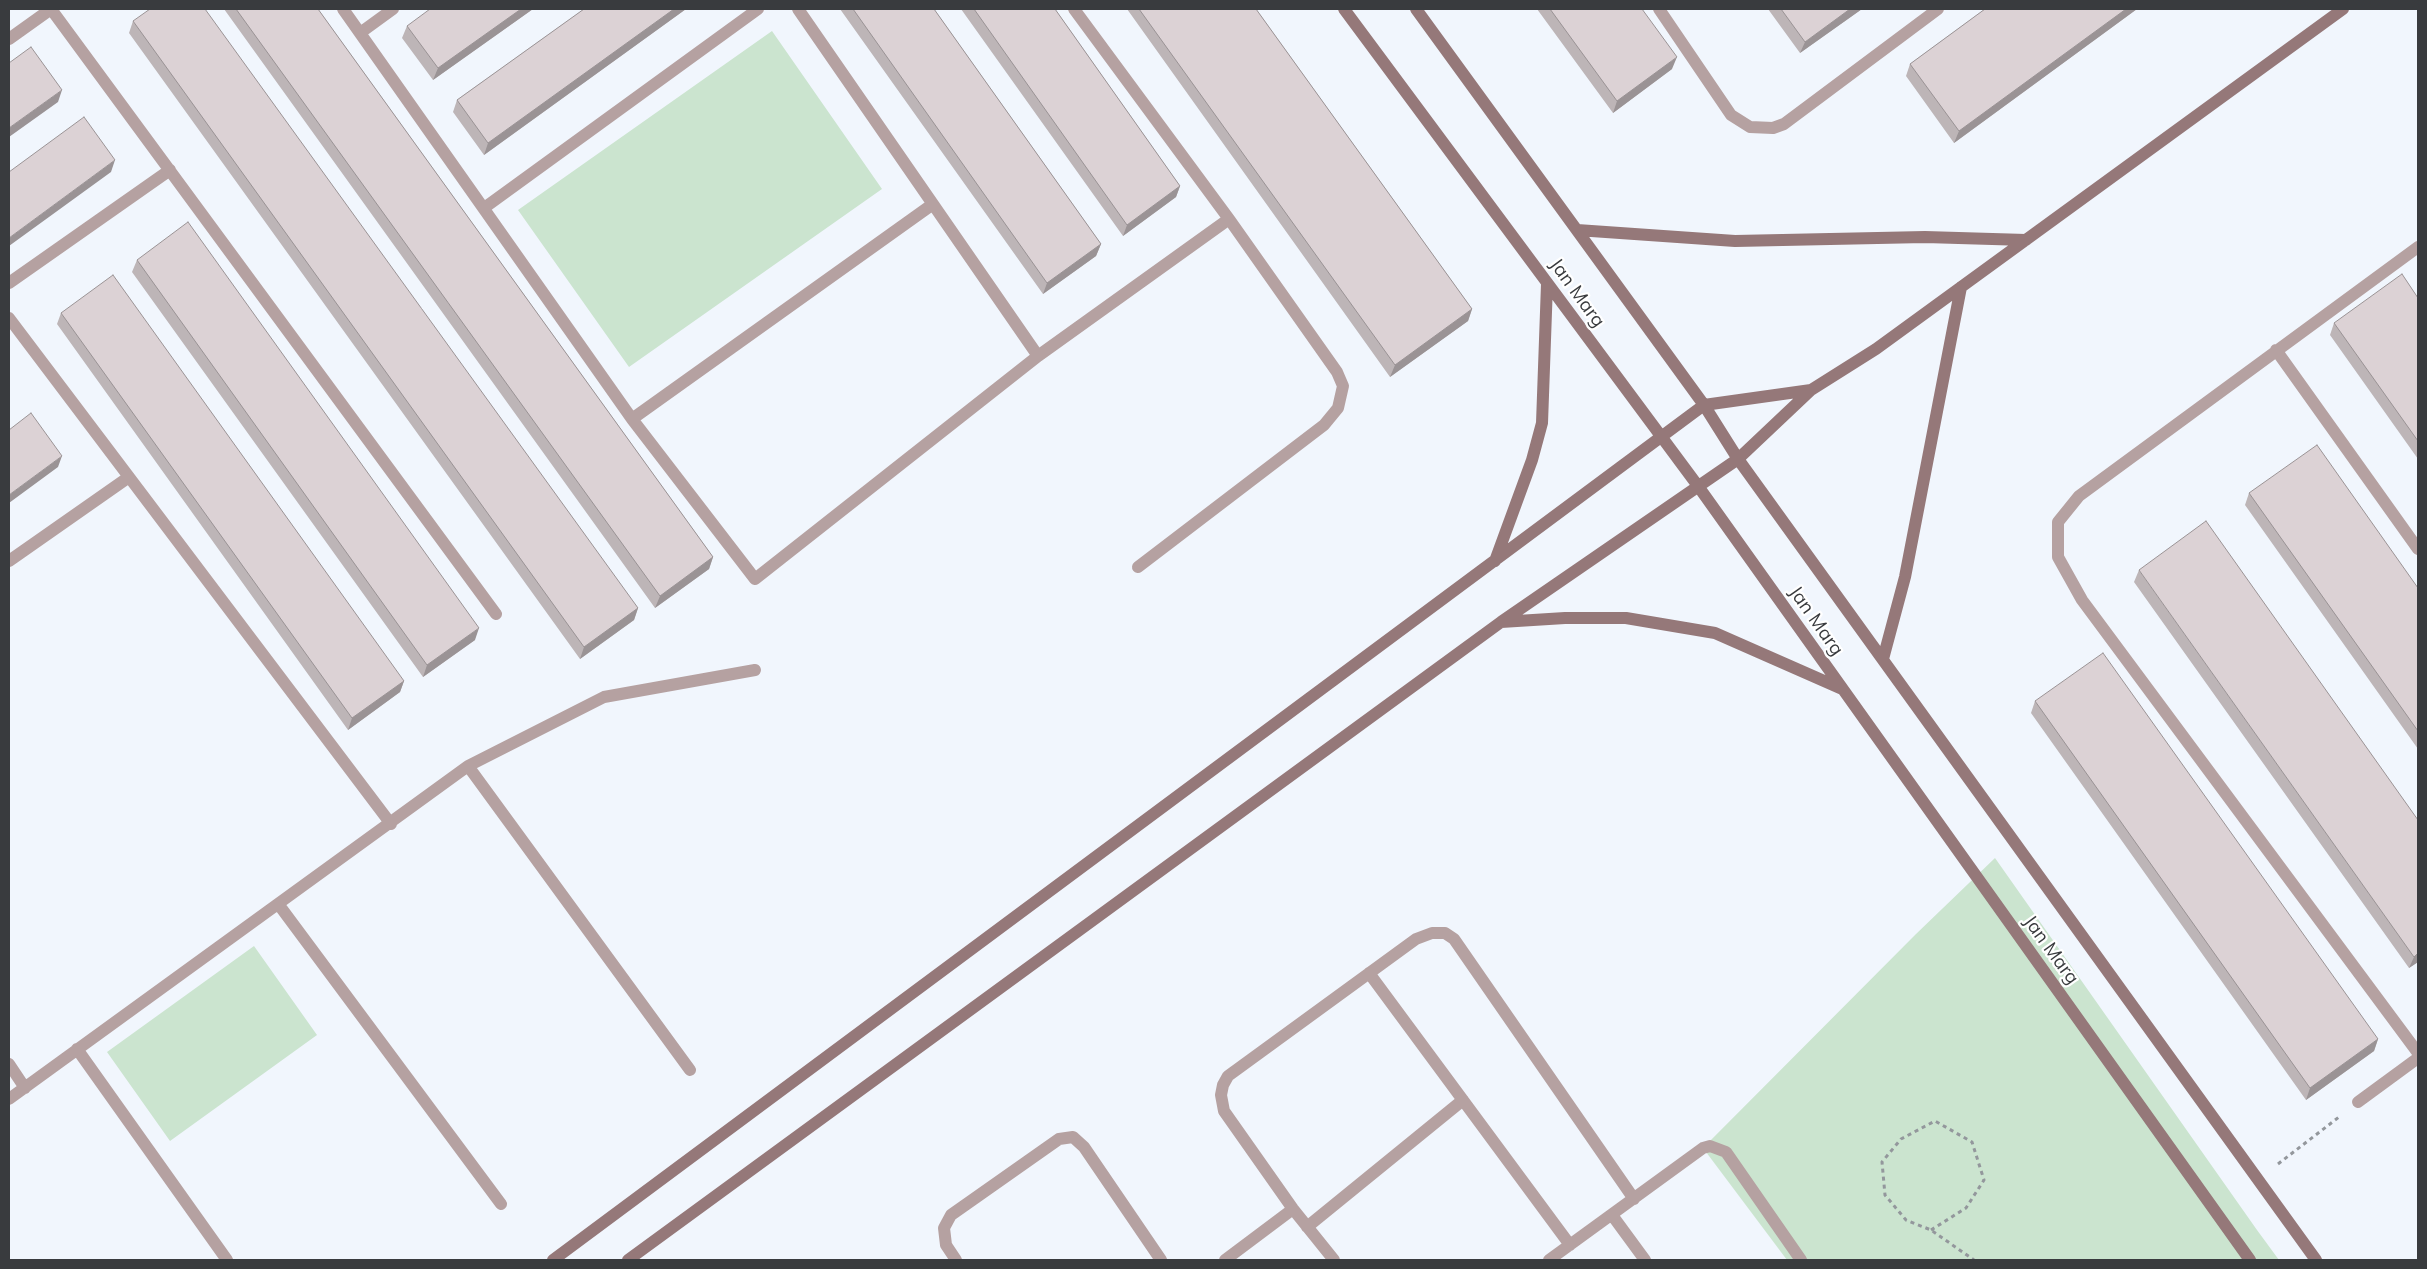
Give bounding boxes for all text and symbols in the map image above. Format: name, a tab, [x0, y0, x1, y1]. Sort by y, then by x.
street label: Jan Marg	[1544, 254, 1610, 332]
street label: Jan Marg	[1784, 582, 1848, 660]
street label: Jan Marg	[2018, 911, 2084, 989]

